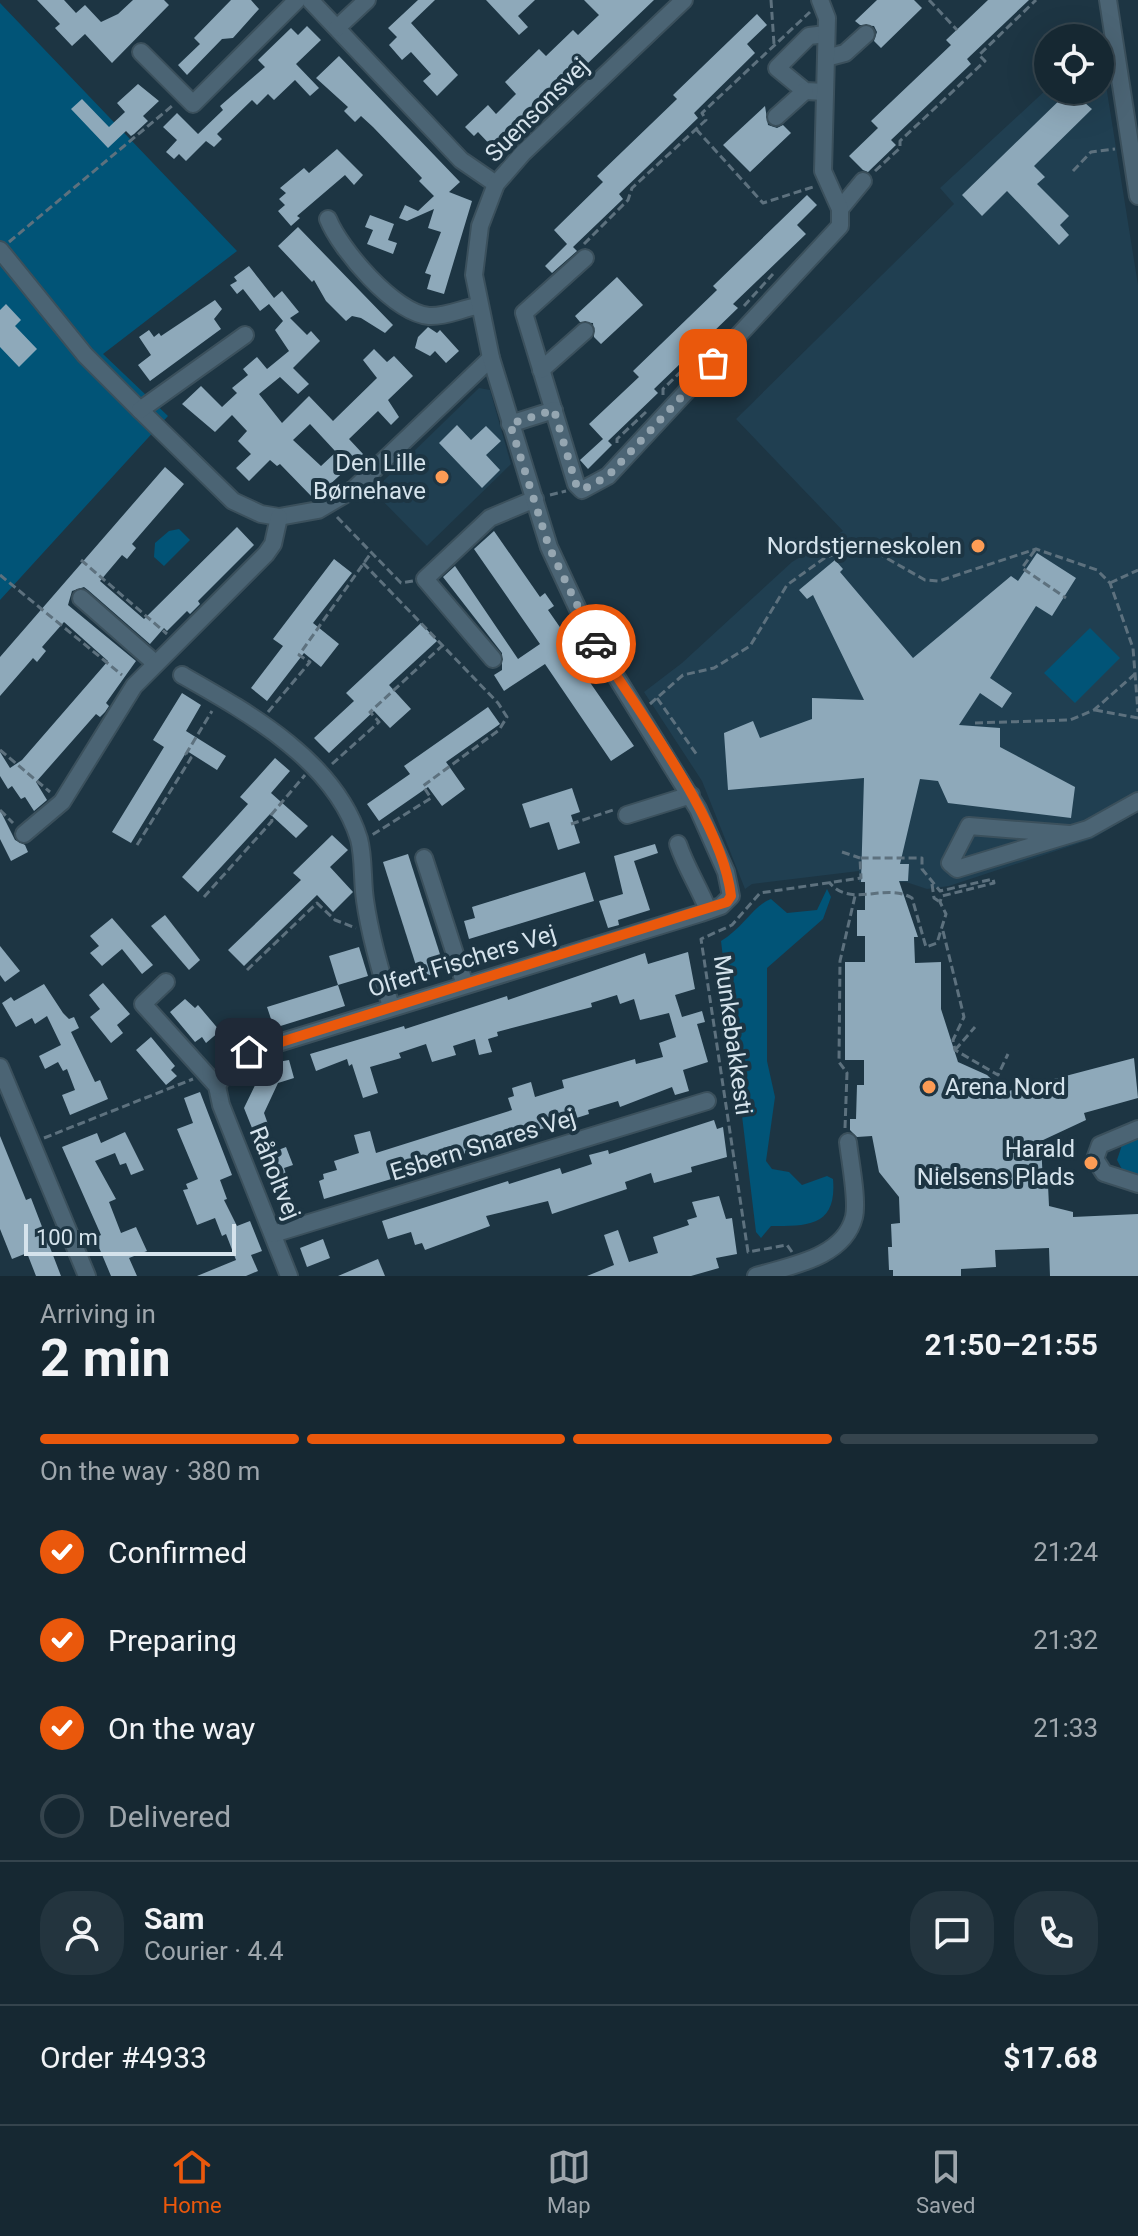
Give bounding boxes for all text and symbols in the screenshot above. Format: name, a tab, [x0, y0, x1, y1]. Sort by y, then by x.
map controls	[1034, 24, 1114, 104]
button: locate	[1034, 24, 1114, 104]
street label: Suensonsvej	[479, 52, 595, 168]
pin	[679, 329, 747, 397]
icon: bag	[691, 341, 735, 385]
place label: Den Lille Børnehave	[313, 449, 426, 505]
marker: Den Lille Børnehave	[433, 468, 451, 486]
place label: Nordstjerneskolen	[767, 532, 962, 560]
marker: Nordstjerneskolen	[969, 537, 987, 555]
courier	[556, 604, 636, 684]
icon: car	[574, 622, 618, 666]
street label: Olfert Fischers Vej	[364, 919, 560, 1003]
street label: Munkebakkesti	[708, 953, 758, 1117]
pin	[215, 1018, 283, 1086]
icon: home	[227, 1030, 271, 1074]
place label: Arena Nord	[945, 1073, 1066, 1101]
marker: Arena Nord	[920, 1078, 938, 1096]
street label: Esbern Snares Vej	[387, 1103, 579, 1187]
street label: Råholtvej	[244, 1122, 306, 1224]
place label: Harald Nielsens Plads	[917, 1135, 1075, 1191]
marker: Harald Nielsens Plads	[1082, 1154, 1100, 1172]
scale bar	[24, 1220, 236, 1256]
text: 100 m	[36, 1225, 98, 1250]
text: Arriving in	[40, 1299, 156, 1329]
text: 21:50–21:55	[924, 1327, 1098, 1362]
text: 2 min	[40, 1328, 171, 1389]
text: On the way · 380 m	[40, 1456, 260, 1486]
icon: check	[40, 1530, 84, 1574]
text: Confirmed	[108, 1535, 247, 1570]
text: 21:24	[1033, 1537, 1098, 1567]
icon: check	[40, 1618, 84, 1662]
text: Preparing	[108, 1623, 237, 1658]
text: 21:32	[1033, 1625, 1098, 1655]
icon: check	[40, 1706, 84, 1750]
text: On the way	[108, 1711, 255, 1746]
text: 21:33	[1033, 1713, 1098, 1743]
text: Delivered	[108, 1799, 231, 1834]
button: person	[40, 1891, 124, 1975]
button: chat	[910, 1891, 994, 1975]
button: phone	[1014, 1891, 1098, 1975]
text: Sam	[144, 1901, 205, 1936]
text: Courier · 4.4	[144, 1936, 284, 1966]
text: Order #4933	[40, 2040, 207, 2075]
text: $17.68	[1003, 2040, 1098, 2075]
tab: Home	[163, 2145, 222, 2218]
tab: Map	[547, 2145, 591, 2218]
tab: Saved	[916, 2145, 975, 2218]

